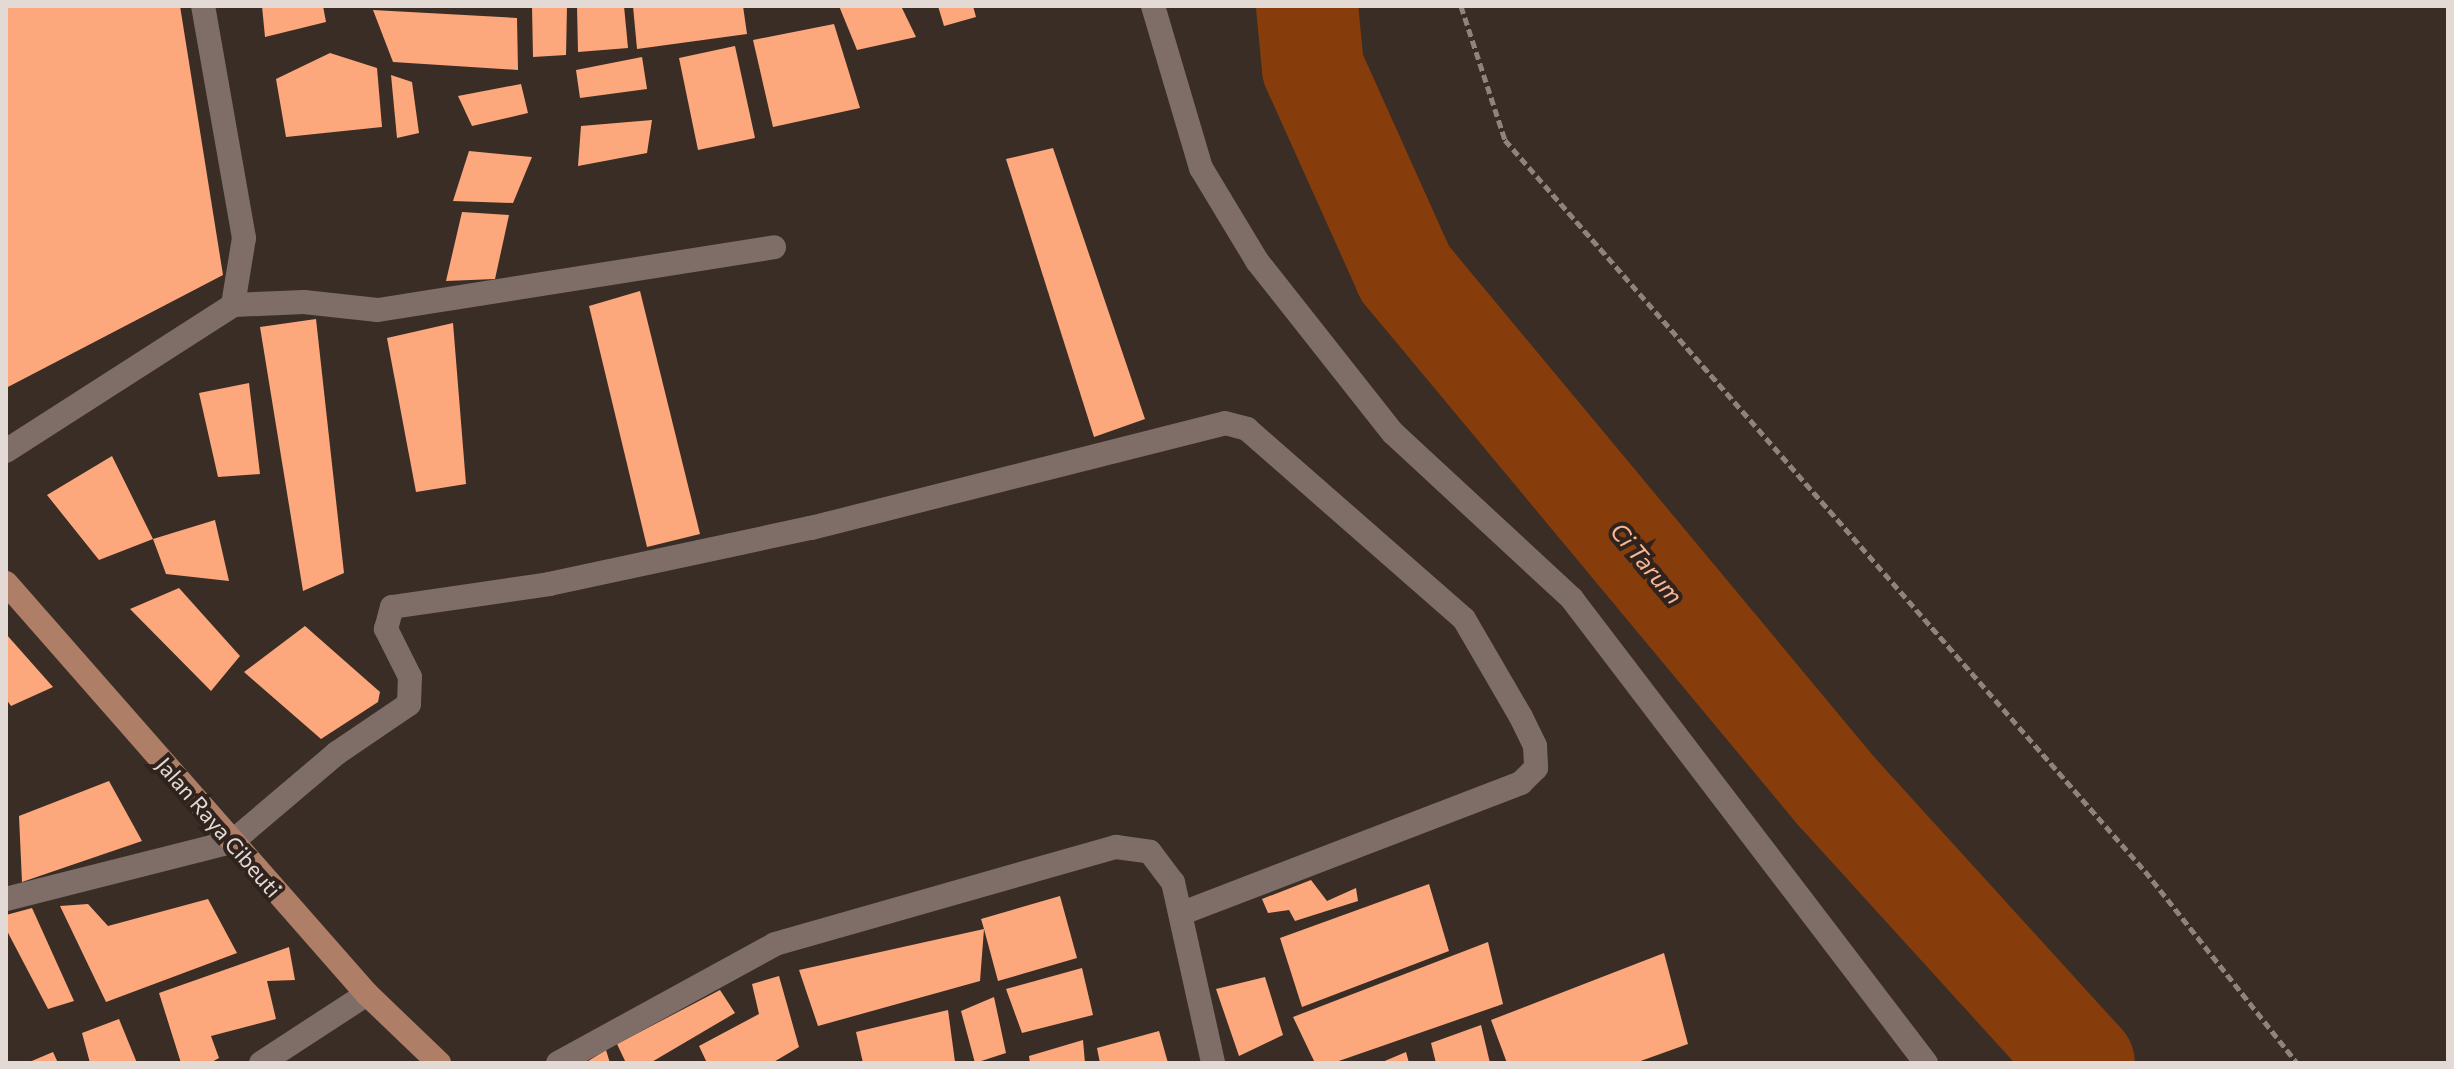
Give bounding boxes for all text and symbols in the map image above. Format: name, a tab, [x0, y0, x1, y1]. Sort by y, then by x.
water label: Ci Tarum	[1605, 517, 1689, 609]
street label: Jalan Raya Cibeuti	[151, 752, 287, 902]

